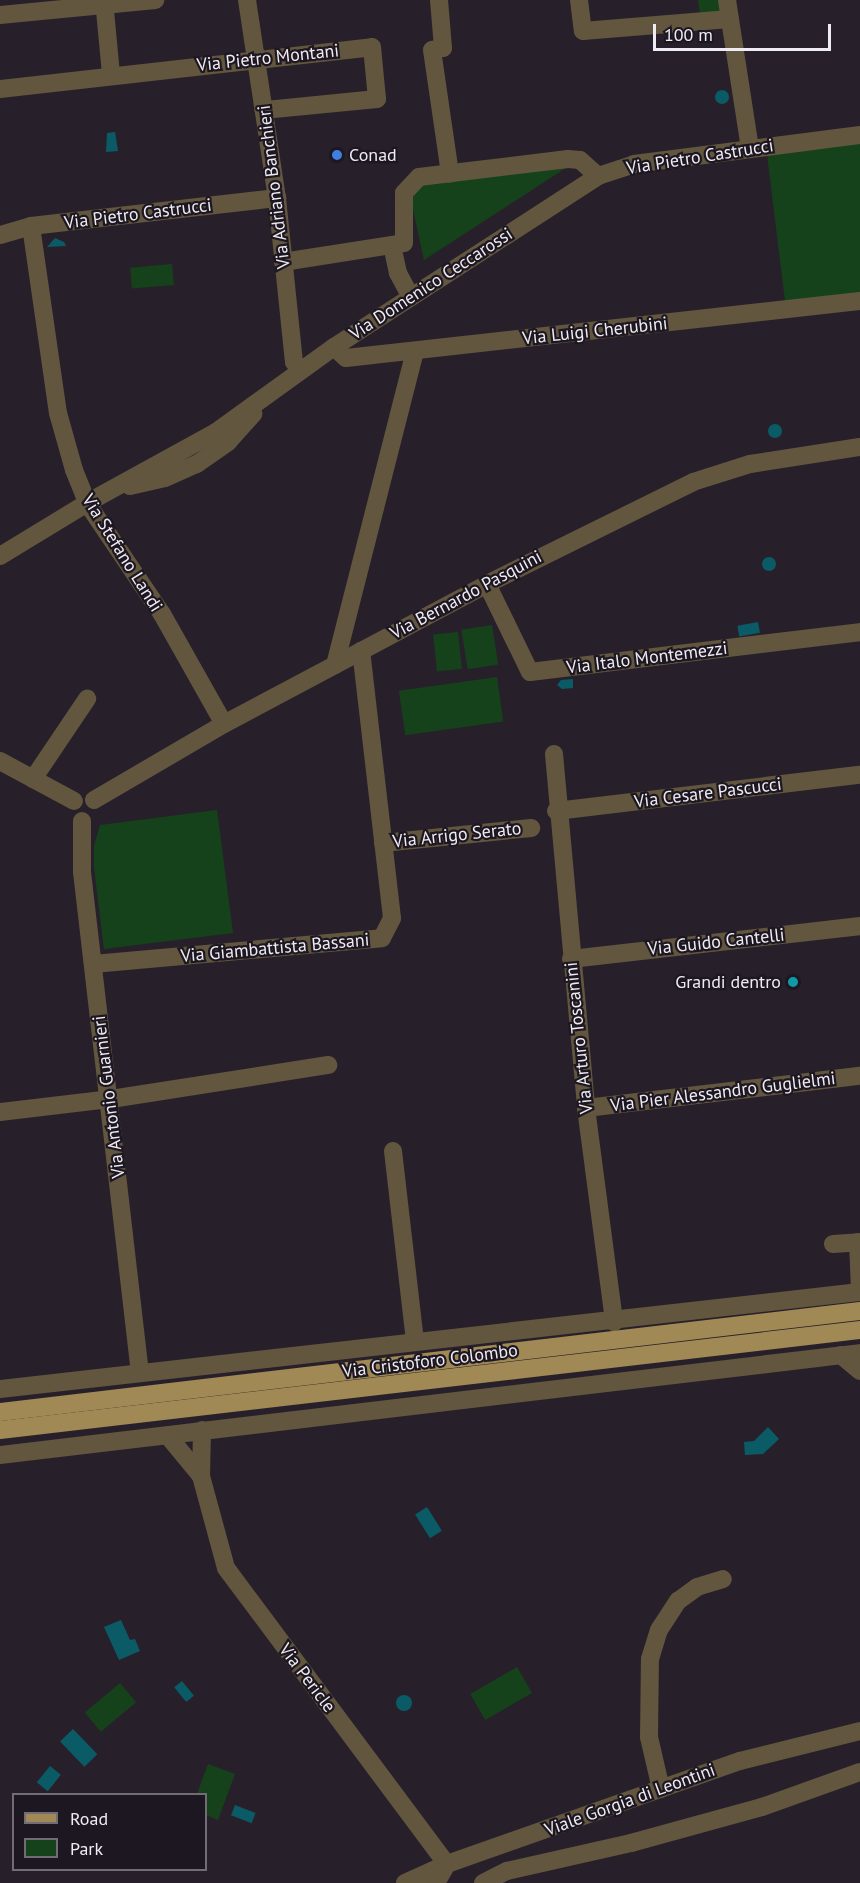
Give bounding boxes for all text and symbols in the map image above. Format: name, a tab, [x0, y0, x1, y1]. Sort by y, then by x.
scale bar	[656, 12, 834, 50]
text: 100 m	[664, 23, 713, 46]
street label: Via Pietro Montani	[196, 40, 340, 76]
street label: Via Adriano Banchieri	[253, 104, 295, 270]
street label: Via Pietro Castrucci	[625, 135, 775, 179]
place label: Conad	[349, 144, 397, 166]
marker: Conad	[330, 148, 344, 162]
street label: Via Pietro Castrucci	[63, 194, 213, 234]
street label: Via Domenico Ceccarossi	[345, 223, 517, 345]
street label: Via Luigi Cherubini	[521, 313, 669, 349]
street label: Via Stefano Landi	[77, 490, 167, 616]
street label: Via Bernardo Pasquini	[387, 546, 545, 644]
street label: Via Italo Montemezzi	[565, 637, 729, 679]
street label: Via Cesare Pascucci	[633, 773, 783, 813]
street label: Via Arrigo Serato	[391, 817, 523, 853]
street label: Via Guido Cantelli	[646, 924, 786, 960]
street label: Via Giambattista Bassani	[180, 929, 370, 967]
street label: Via Arturo Toscanini	[560, 960, 598, 1116]
place label: Grandi dentro	[675, 971, 781, 993]
marker: Grandi dentro	[786, 975, 800, 989]
street label: Via Antonio Guarnieri	[88, 1014, 130, 1180]
street label: Via Pier Alessandro Guglielmi	[609, 1067, 837, 1117]
street label: Via Cristoforo Colombo	[341, 1340, 519, 1382]
street label: Via Pericle	[274, 1639, 340, 1717]
street label: Viale Gorgia di Leontini	[542, 1759, 718, 1841]
legend	[12, 1793, 207, 1871]
text: Road	[70, 1807, 108, 1830]
text: Park	[70, 1837, 103, 1860]

